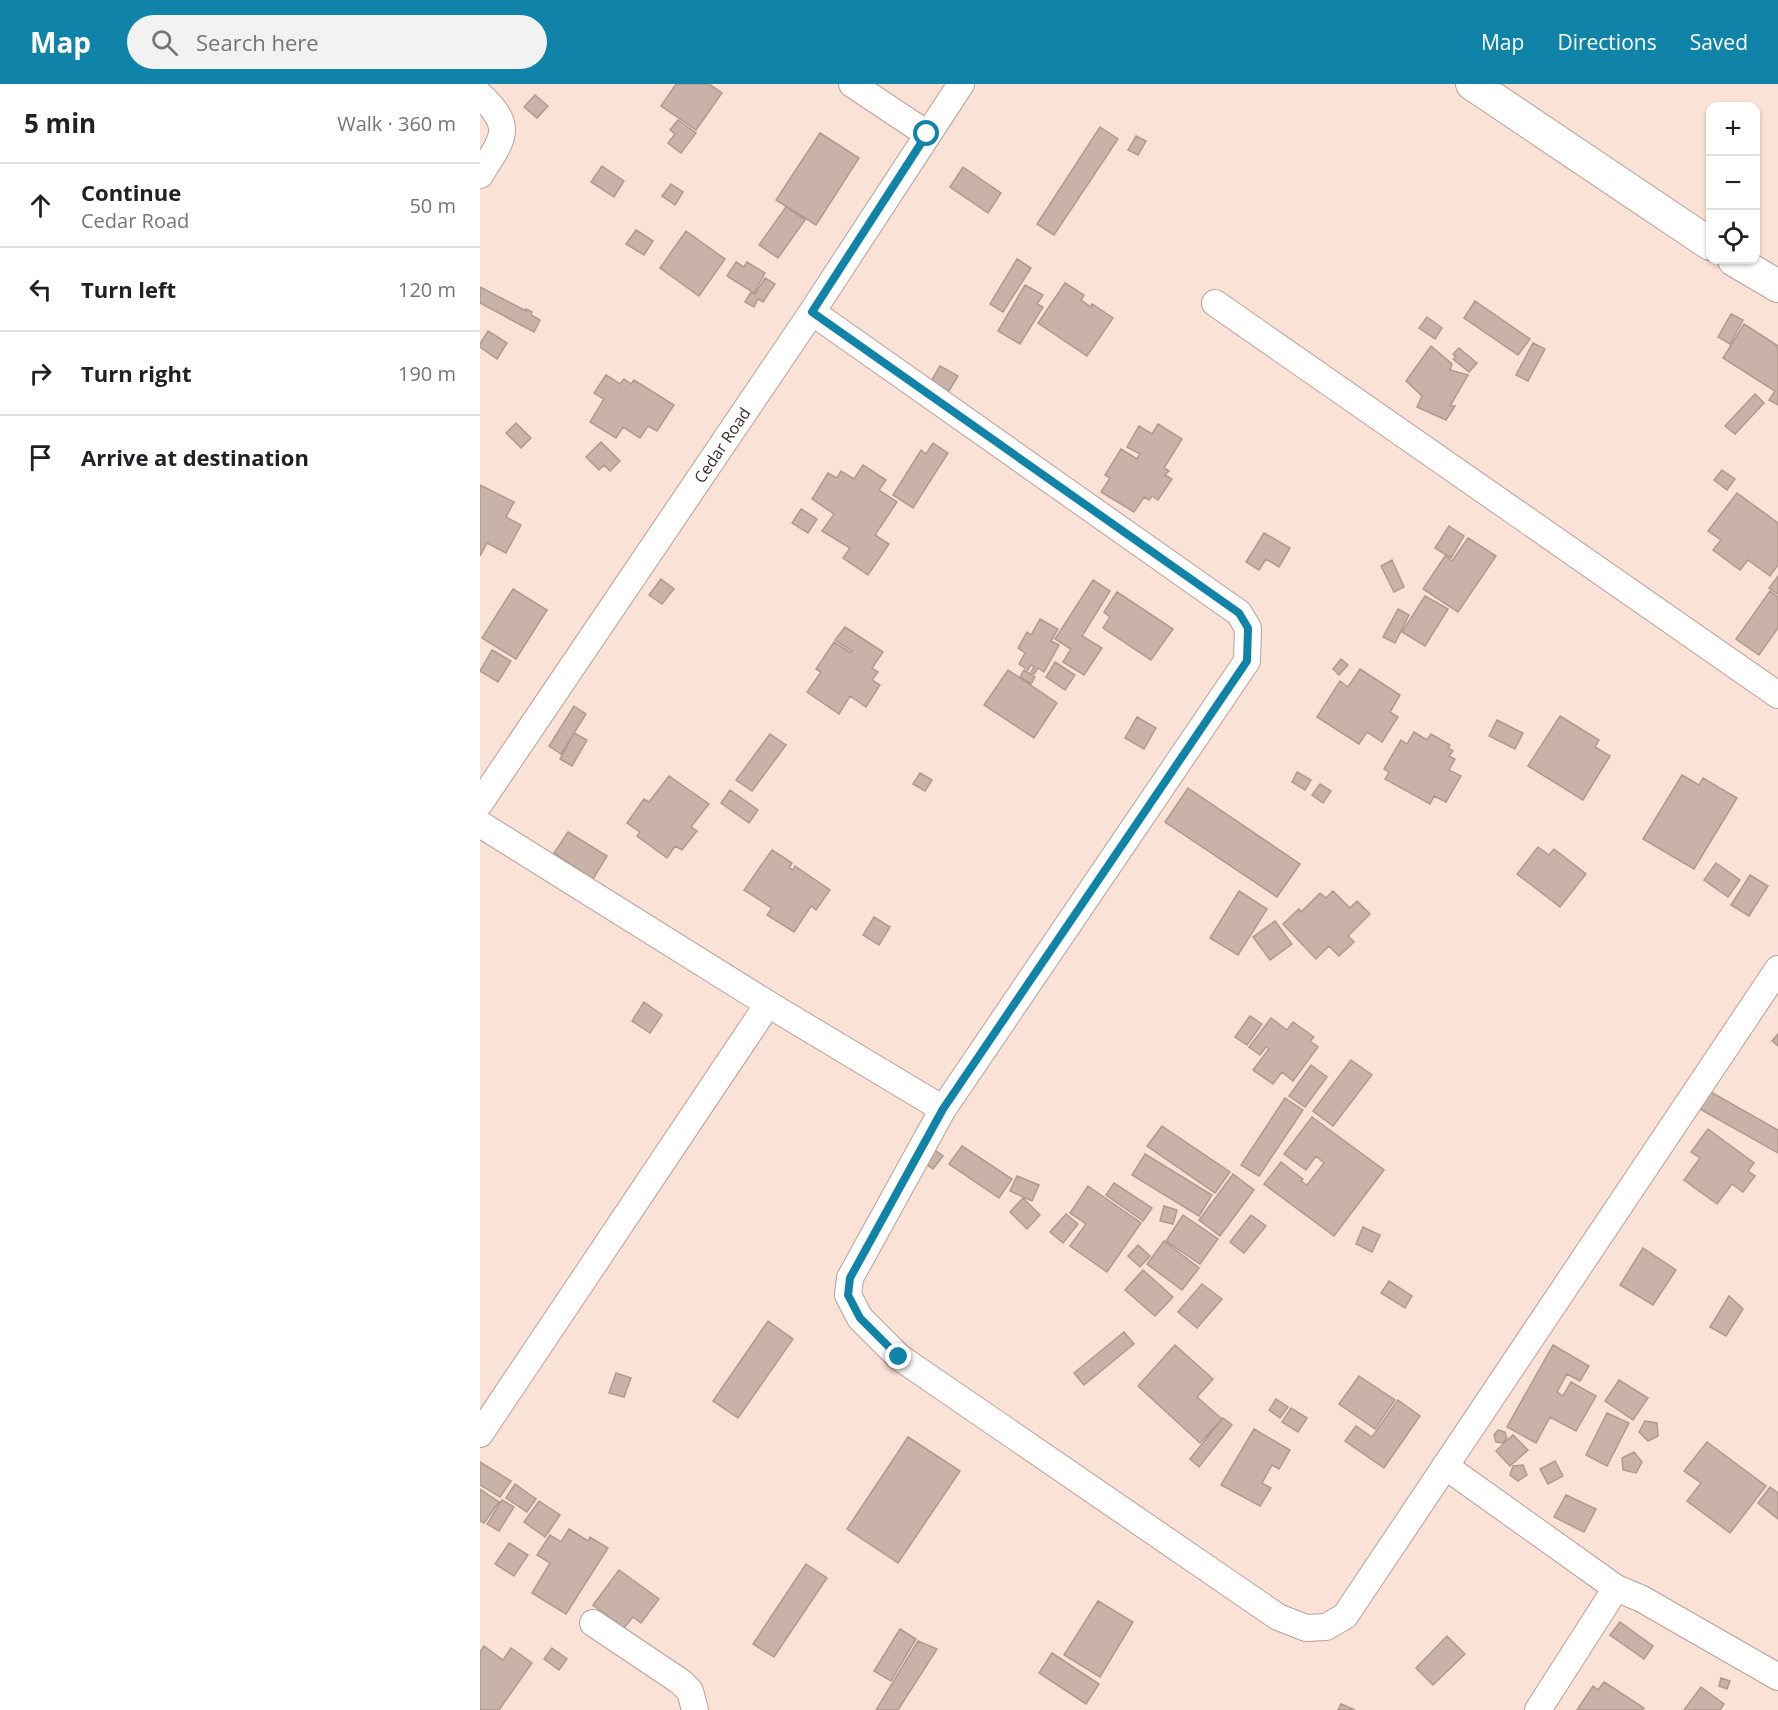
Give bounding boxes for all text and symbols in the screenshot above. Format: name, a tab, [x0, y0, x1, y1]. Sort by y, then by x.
search box	[127, 15, 547, 69]
text: Map	[30, 23, 91, 61]
icon: search	[148, 26, 181, 59]
text: Search here	[196, 27, 319, 57]
text: Map	[1481, 28, 1524, 56]
text: Directions	[1557, 28, 1657, 56]
text: Saved	[1690, 28, 1748, 56]
map controls	[1706, 102, 1760, 264]
button: +	[1706, 102, 1760, 156]
text: 5 min	[24, 105, 96, 141]
text: Walk · 360 m	[337, 110, 456, 137]
route start	[913, 120, 939, 146]
button: −	[1706, 156, 1760, 210]
text: Continue	[81, 177, 181, 207]
icon: ahead	[24, 189, 57, 222]
text: 50 m	[409, 192, 456, 219]
text: Cedar Road	[81, 207, 189, 234]
button: locate	[1706, 210, 1760, 264]
icon: left	[24, 273, 57, 306]
text: Turn left	[81, 274, 176, 304]
text: 120 m	[398, 276, 456, 303]
icon: right	[24, 357, 57, 390]
text: Turn right	[81, 358, 192, 388]
text: 190 m	[398, 360, 456, 387]
street label: Cedar Road	[689, 403, 755, 487]
icon: arrive	[24, 441, 57, 474]
text: Arrive at destination	[81, 442, 309, 472]
route end	[885, 1343, 911, 1369]

